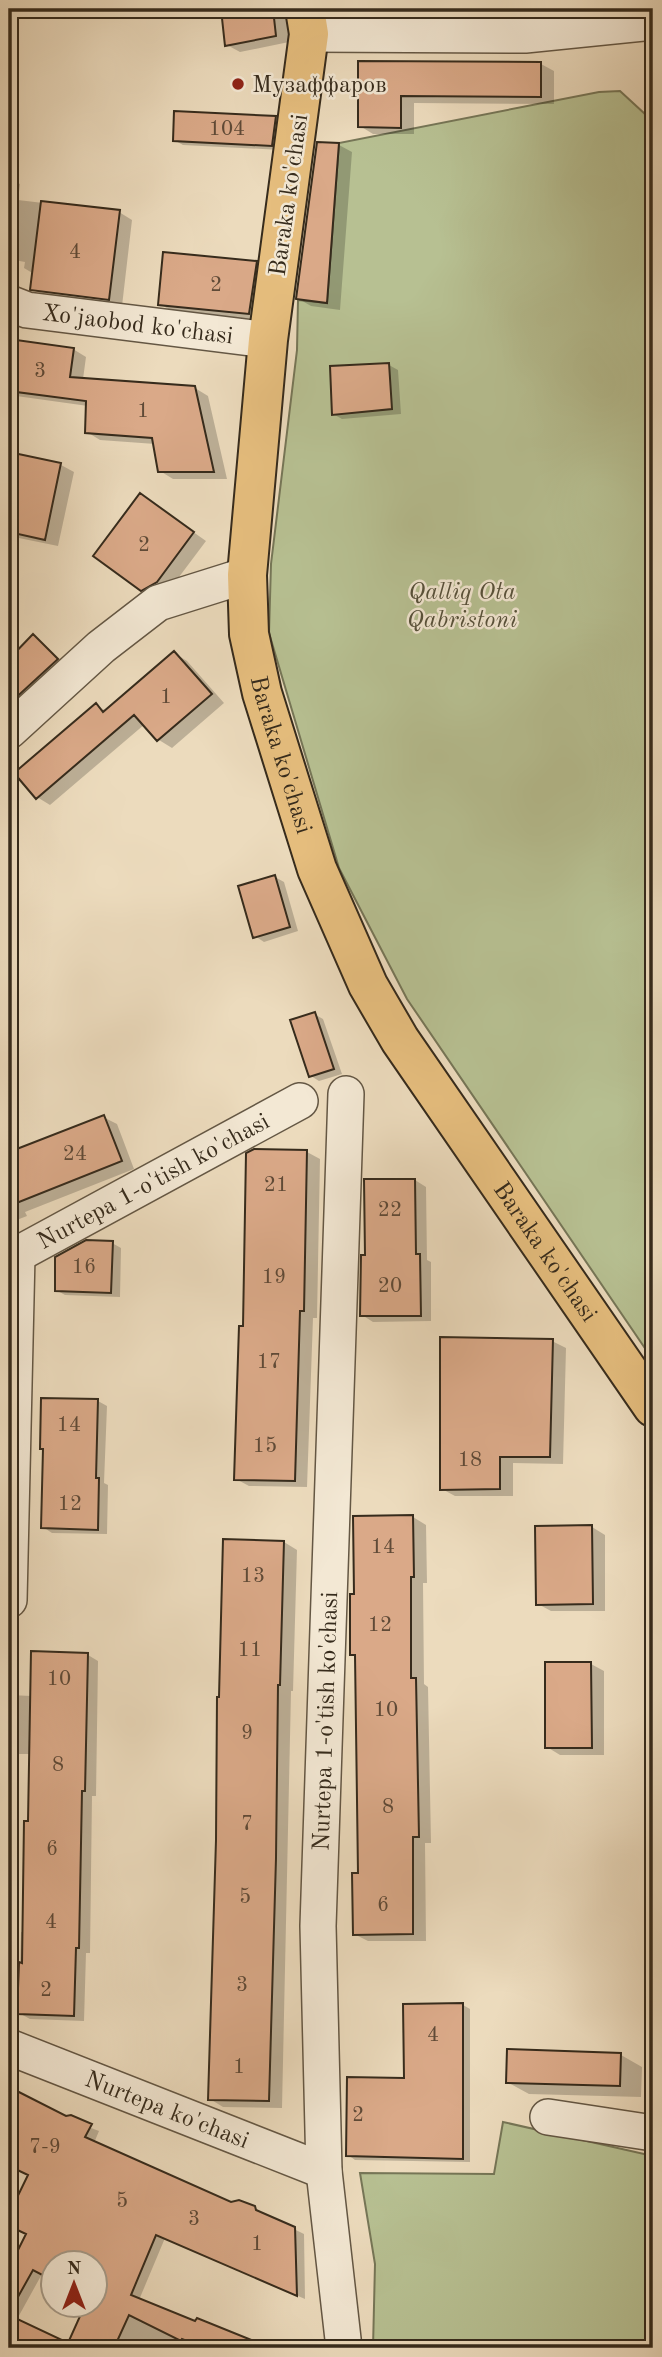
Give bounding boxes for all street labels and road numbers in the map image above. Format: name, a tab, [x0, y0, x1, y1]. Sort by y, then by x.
street label: Baraka ko'chasi	[267, 113, 313, 278]
street label: Xo'jaobod ko'chasi	[41, 302, 235, 350]
street label: Baraka ko'chasi	[245, 674, 315, 837]
street label: Nurtepa 1-o'tish ko'chasi	[34, 1110, 274, 1255]
street label: Baraka ko'chasi	[488, 1178, 600, 1327]
street label: Nurtepa 1-o'tish ko'chasi	[311, 1591, 343, 1852]
street label: Nurtepa ko'chasi	[81, 2068, 252, 2154]

